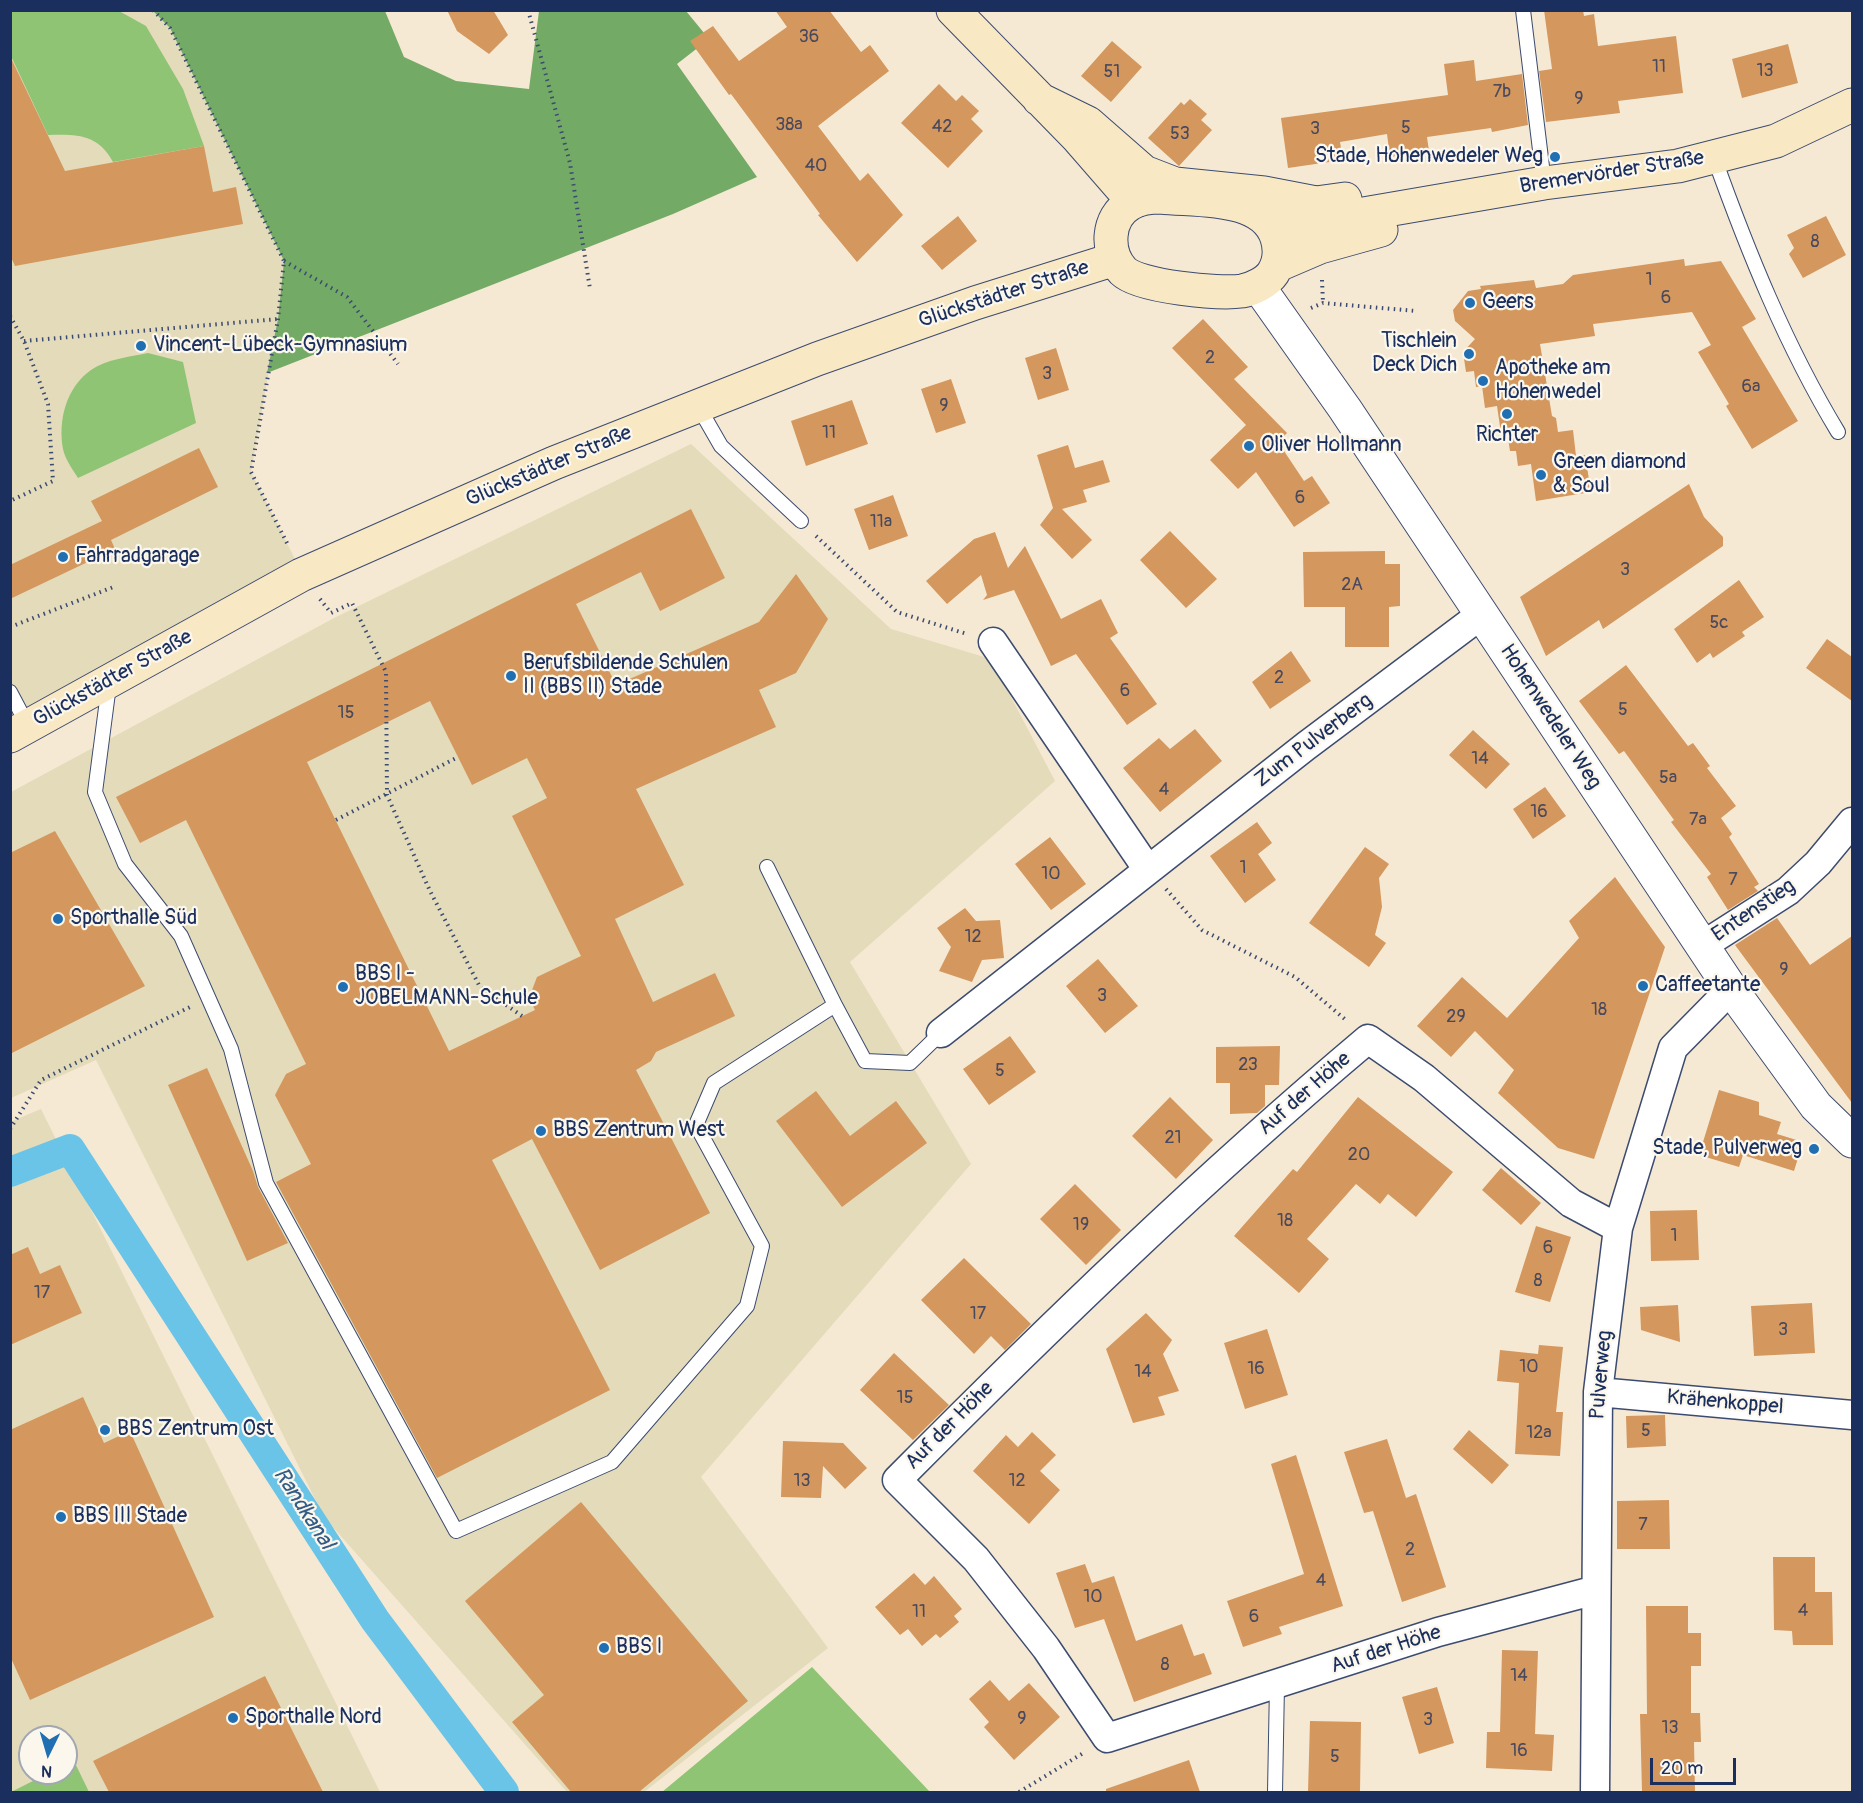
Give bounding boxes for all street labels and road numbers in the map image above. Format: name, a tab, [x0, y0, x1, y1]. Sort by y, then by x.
street label: Bremervörder Straße	[1518, 146, 1706, 200]
street label: Glückstädter Straße	[916, 256, 1092, 334]
street label: Glückstädter Straße	[462, 421, 636, 513]
street label: Glückstädter Straße	[29, 625, 197, 733]
street label: Hohenwedeler Weg	[1494, 640, 1606, 794]
street label: Zum Pulverberg	[1250, 689, 1378, 793]
street label: Entenstieg	[1708, 874, 1800, 948]
street label: Auf der Höhe	[1254, 1047, 1356, 1141]
street label: Pulverweg	[1586, 1329, 1618, 1421]
street label: Auf der Höhe	[901, 1377, 999, 1475]
street label: Krähenkoppel	[1666, 1385, 1784, 1421]
street label: Auf der Höhe	[1328, 1620, 1444, 1680]

